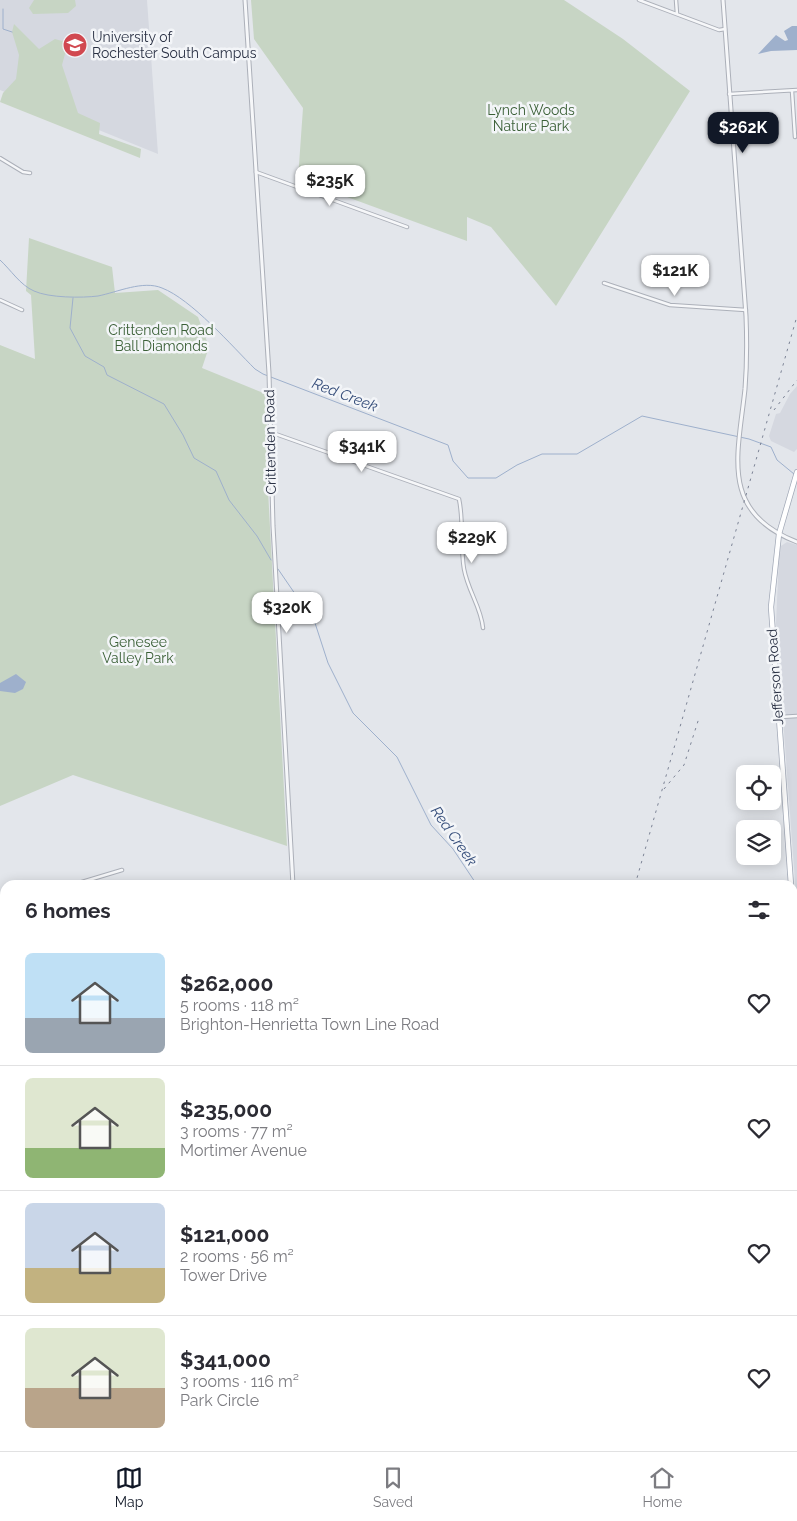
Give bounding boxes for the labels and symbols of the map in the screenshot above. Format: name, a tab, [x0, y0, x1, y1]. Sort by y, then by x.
place label: University of Rochester South Campus	[92, 29, 257, 61]
school or university icon: University of Rochester South Campus	[62, 32, 88, 58]
park label: Lynch Woods Nature Park	[487, 102, 575, 134]
pin: $262K	[708, 112, 778, 154]
pin: $235K	[295, 164, 365, 207]
pin: $121K	[640, 254, 710, 297]
park label: Crittenden Road Ball Diamonds	[108, 322, 214, 354]
water label: Red Creek	[310, 374, 380, 416]
street label: Crittenden Road	[261, 389, 279, 495]
pin: $341K	[327, 430, 397, 473]
pin: $229K	[437, 522, 507, 564]
pin: $320K	[252, 592, 322, 634]
street label: Jefferson Road	[764, 628, 786, 726]
park label: Genesee Valley Park	[102, 634, 174, 666]
water label: Red Creek	[427, 803, 481, 869]

